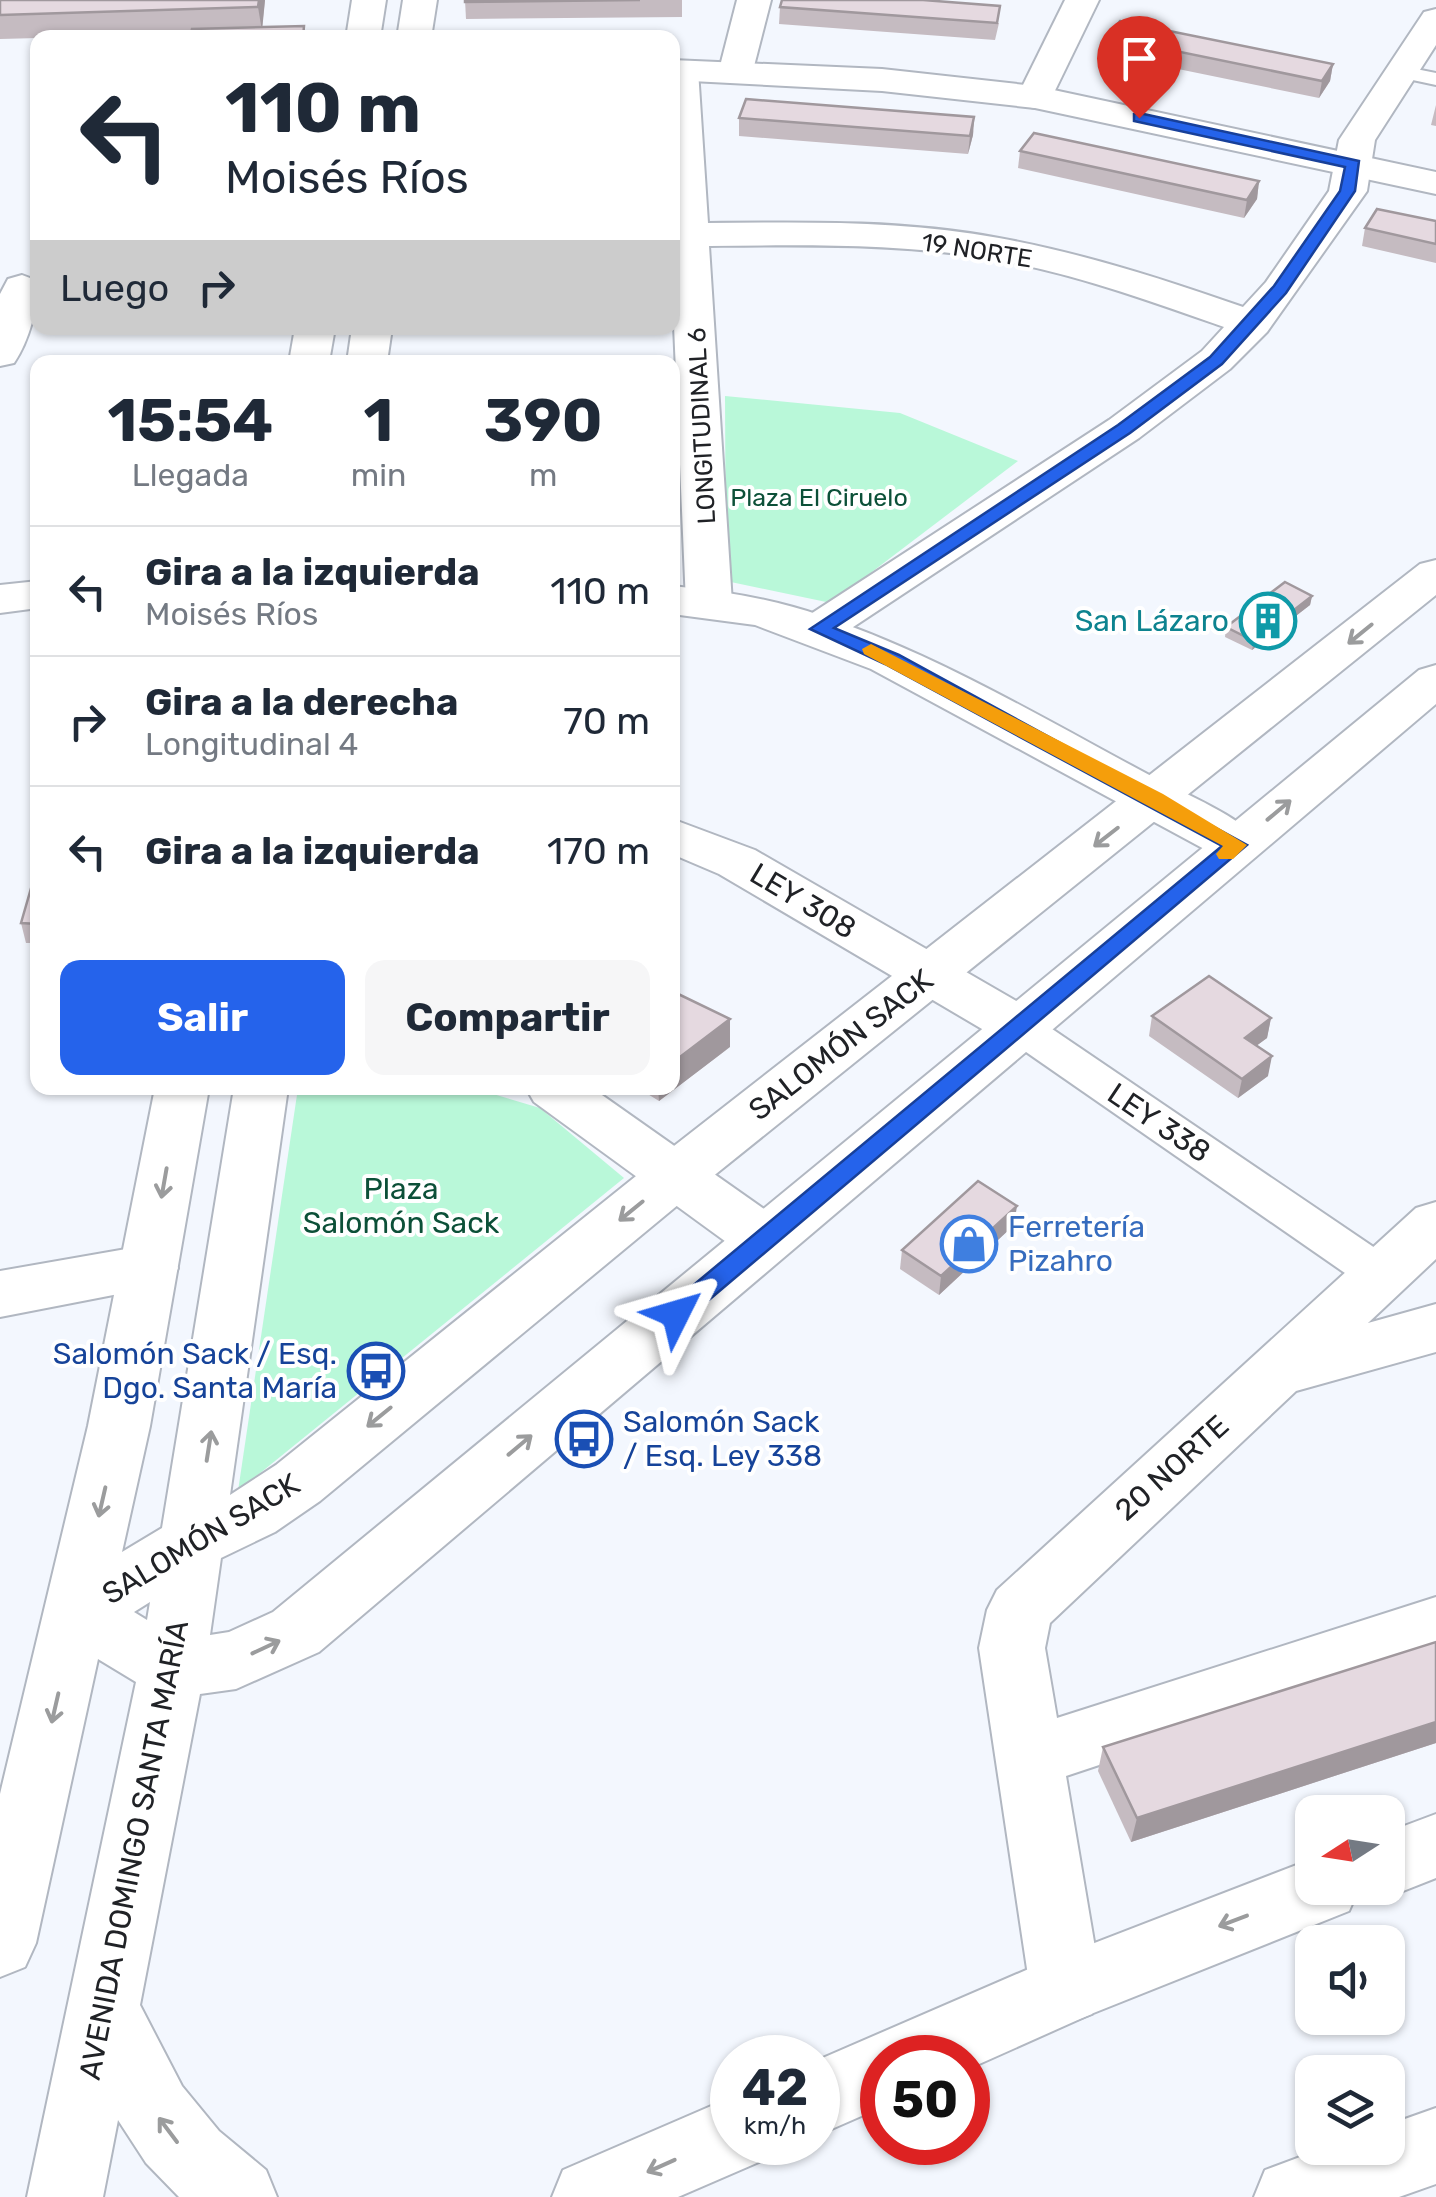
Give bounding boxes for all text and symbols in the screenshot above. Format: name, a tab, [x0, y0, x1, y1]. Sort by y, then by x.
pin	[1097, 16, 1182, 119]
icon: arrive	[1112, 31, 1167, 86]
text: 110 m	[225, 67, 421, 150]
icon: left	[60, 70, 190, 200]
text: Moisés Ríos	[225, 151, 469, 204]
street label: 19 NORTE	[919, 227, 1034, 274]
icon: right	[189, 260, 244, 315]
text: Luego	[60, 265, 169, 311]
street label: LONGITUDINAL 6	[682, 327, 721, 525]
text: 15:54	[107, 385, 273, 456]
text: 1	[364, 385, 393, 456]
text: 390	[484, 385, 603, 456]
text: Llegada	[132, 456, 249, 494]
text: min	[351, 456, 406, 494]
text: m	[529, 456, 557, 494]
park label: Plaza El Ciruelo	[730, 483, 908, 512]
text: Gira a la izquierda	[145, 549, 480, 595]
icon: left	[60, 564, 115, 619]
text: 110 m	[550, 568, 650, 614]
building icon: San Lázaro	[1238, 591, 1298, 651]
text: Moisés Ríos	[145, 595, 318, 633]
place label: San Lázaro	[1075, 603, 1229, 639]
one-way arrow	[1347, 623, 1374, 644]
text: Gira a la derecha	[145, 679, 458, 725]
icon: right	[60, 694, 115, 749]
text: 70 m	[563, 698, 650, 744]
text: Longitudinal 4	[145, 725, 358, 763]
one-way arrow	[1265, 799, 1291, 821]
icon: left	[60, 824, 115, 879]
one-way arrow	[1094, 826, 1120, 848]
text: Gira a la izquierda	[145, 828, 480, 874]
text: 170 m	[547, 828, 650, 874]
street label: LEY 308	[744, 855, 862, 947]
button: Salir	[60, 960, 345, 1075]
button: Compartir	[365, 960, 650, 1075]
street label: SALOMÓN SACK	[742, 962, 940, 1128]
street label: LEY 338	[1101, 1076, 1217, 1170]
one-way arrow	[154, 1167, 173, 1199]
park label: Plaza Salomón Sack	[303, 1171, 500, 1241]
one-way arrow	[618, 1200, 644, 1222]
place label: Ferretería Pizahro	[1008, 1209, 1145, 1279]
shop icon: Ferretería Pizahro	[939, 1214, 999, 1274]
position arrow	[624, 1262, 728, 1366]
place label: Salomón Sack / Esq. Dgo. Santa María	[53, 1336, 337, 1406]
bus stop icon: Salomón Sack / Esq. Dgo. Santa María	[346, 1341, 406, 1401]
place label: Salomón Sack / Esq. Ley 338	[623, 1404, 822, 1474]
one-way arrow	[367, 1406, 393, 1428]
street label: 20 NORTE	[1108, 1408, 1236, 1528]
bus stop icon: Salomón Sack / Esq. Ley 338	[554, 1409, 614, 1469]
one-way arrow	[200, 1430, 218, 1463]
one-way arrow	[506, 1435, 532, 1457]
street label: SALOMÓN SACK	[96, 1466, 306, 1612]
one-way arrow	[92, 1486, 111, 1518]
street label: AVENIDA DOMINGO SANTA MARÍA	[72, 1617, 196, 2083]
one-way arrow	[250, 1637, 281, 1655]
one-way arrow	[45, 1691, 63, 1723]
north arrow	[1295, 1795, 1405, 1905]
map controls	[1295, 1795, 1405, 2165]
one-way arrow	[1218, 1914, 1248, 1932]
button: sound	[1295, 1925, 1405, 2035]
speed limit sign: 50	[860, 2035, 990, 2165]
button: layers	[1295, 2055, 1405, 2165]
text: 42	[742, 2058, 808, 2118]
text: km/h	[744, 2111, 806, 2140]
one-way arrow	[158, 2117, 179, 2144]
one-way arrow	[646, 2158, 677, 2176]

